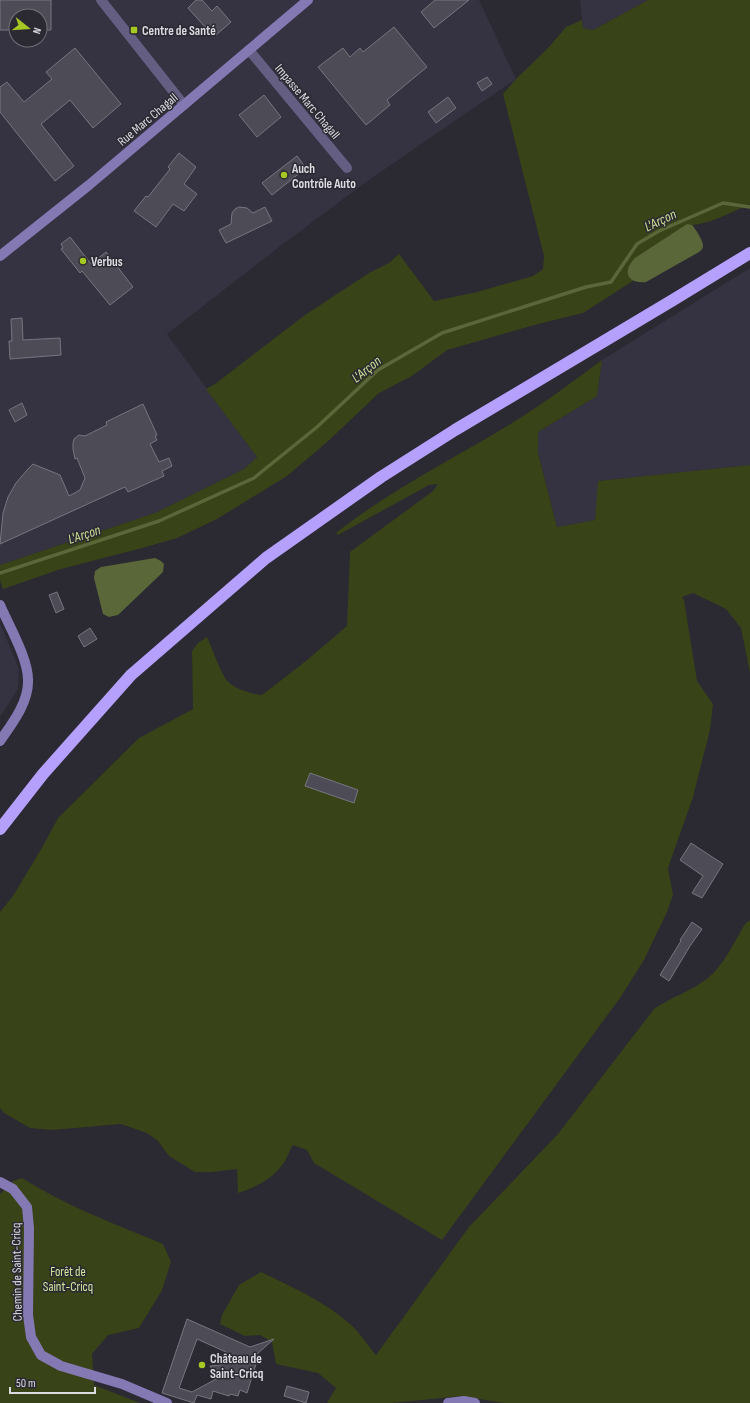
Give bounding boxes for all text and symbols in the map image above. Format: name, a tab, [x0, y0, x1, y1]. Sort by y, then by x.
north arrow	[8, 8, 48, 48]
place label: Centre de Santé	[142, 23, 216, 39]
marker: Centre de Santé	[129, 25, 139, 35]
text: N	[30, 26, 44, 36]
street label: Impasse Marc Chagall	[271, 61, 343, 142]
street label: Rue Marc Chagall	[114, 90, 181, 150]
place label: Auch Contrôle Auto	[291, 161, 356, 192]
marker: Auch Contrôle Auto	[279, 170, 289, 180]
water label: L'Arçon	[642, 205, 679, 235]
place label: Verbus	[91, 254, 123, 270]
marker: Verbus	[78, 256, 88, 266]
water label: L'Arçon	[348, 352, 385, 386]
water label: L'Arçon	[66, 521, 103, 548]
street label: Chemin de Saint-Cricq	[8, 1223, 26, 1321]
park label: Forêt de Saint-Cricq	[43, 1264, 93, 1295]
place label: Château de Saint-Cricq	[210, 1351, 264, 1382]
marker: Château de Saint-Cricq	[197, 1360, 207, 1370]
scale bar	[10, 1369, 95, 1395]
text: 50 m	[16, 1376, 36, 1391]

